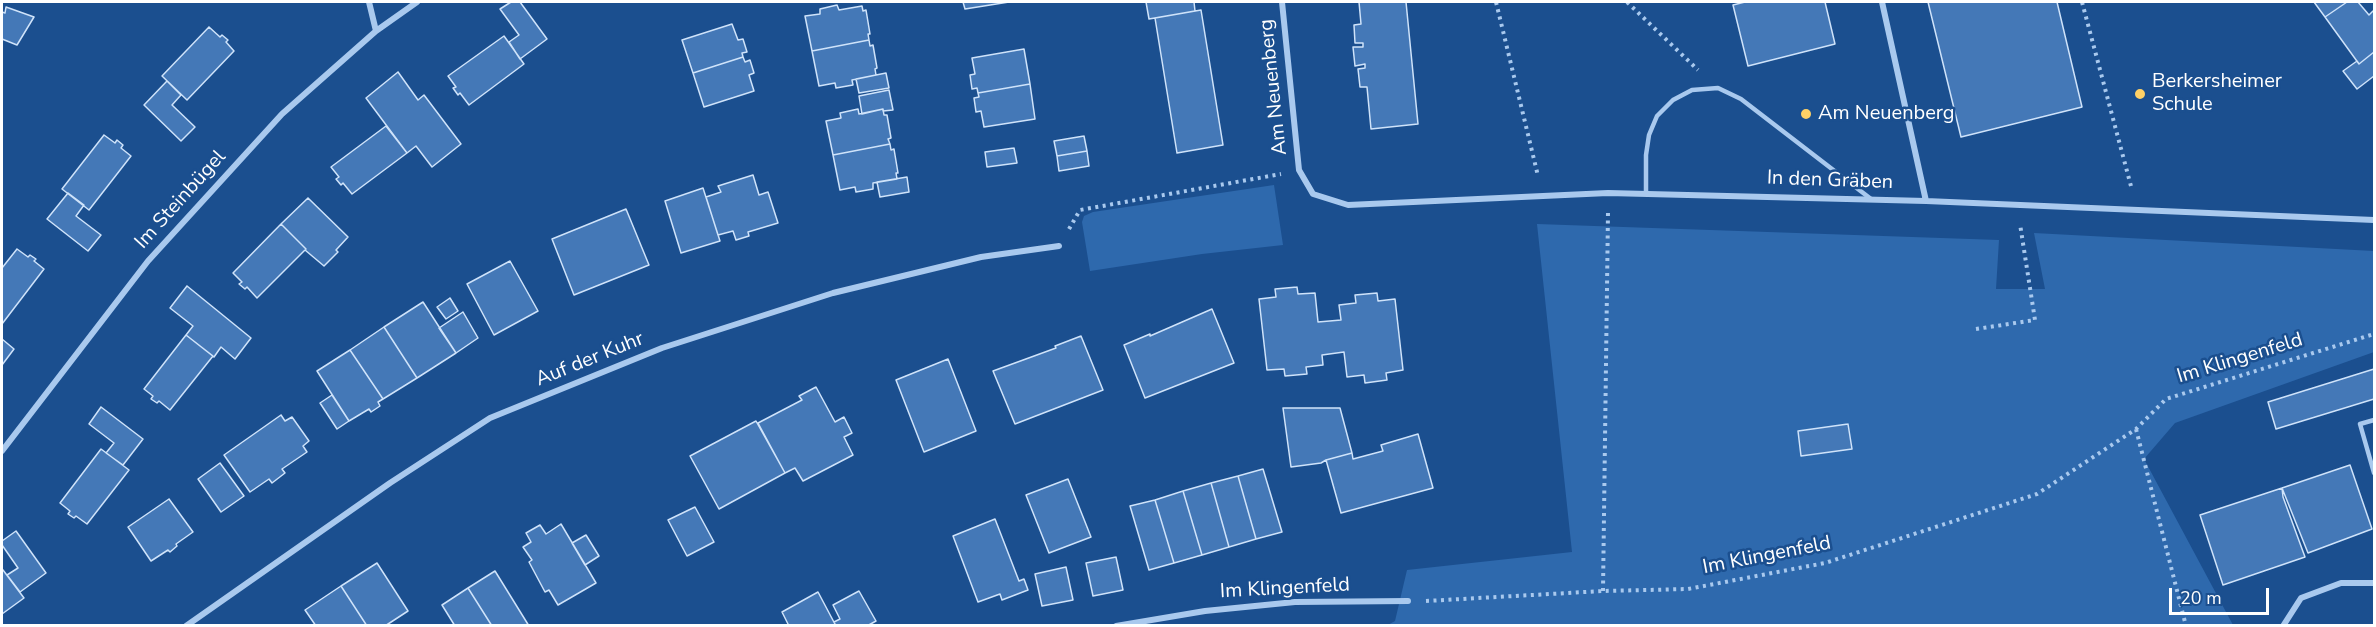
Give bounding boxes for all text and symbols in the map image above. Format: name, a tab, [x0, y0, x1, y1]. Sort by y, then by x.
street label: Am Neuenberg	[1255, 18, 1293, 156]
place label: Berkersheimer Schule	[2152, 70, 2282, 117]
marker: Berkersheimer Schule	[2133, 87, 2147, 101]
place label: Am Neuenberg	[1818, 102, 1955, 126]
marker: Am Neuenberg	[1799, 107, 1813, 121]
street label: Im Steinbügel	[130, 146, 232, 254]
street label: In den Gräben	[1766, 167, 1894, 195]
street label: Auf der Kuhr	[533, 327, 647, 393]
street label: Im Klingenfeld	[2174, 329, 2306, 389]
street label: Im Klingenfeld	[1701, 532, 1833, 580]
street label: Im Klingenfeld	[1219, 574, 1351, 604]
scale bar	[2172, 576, 2272, 614]
text: 20 m	[2180, 586, 2222, 610]

